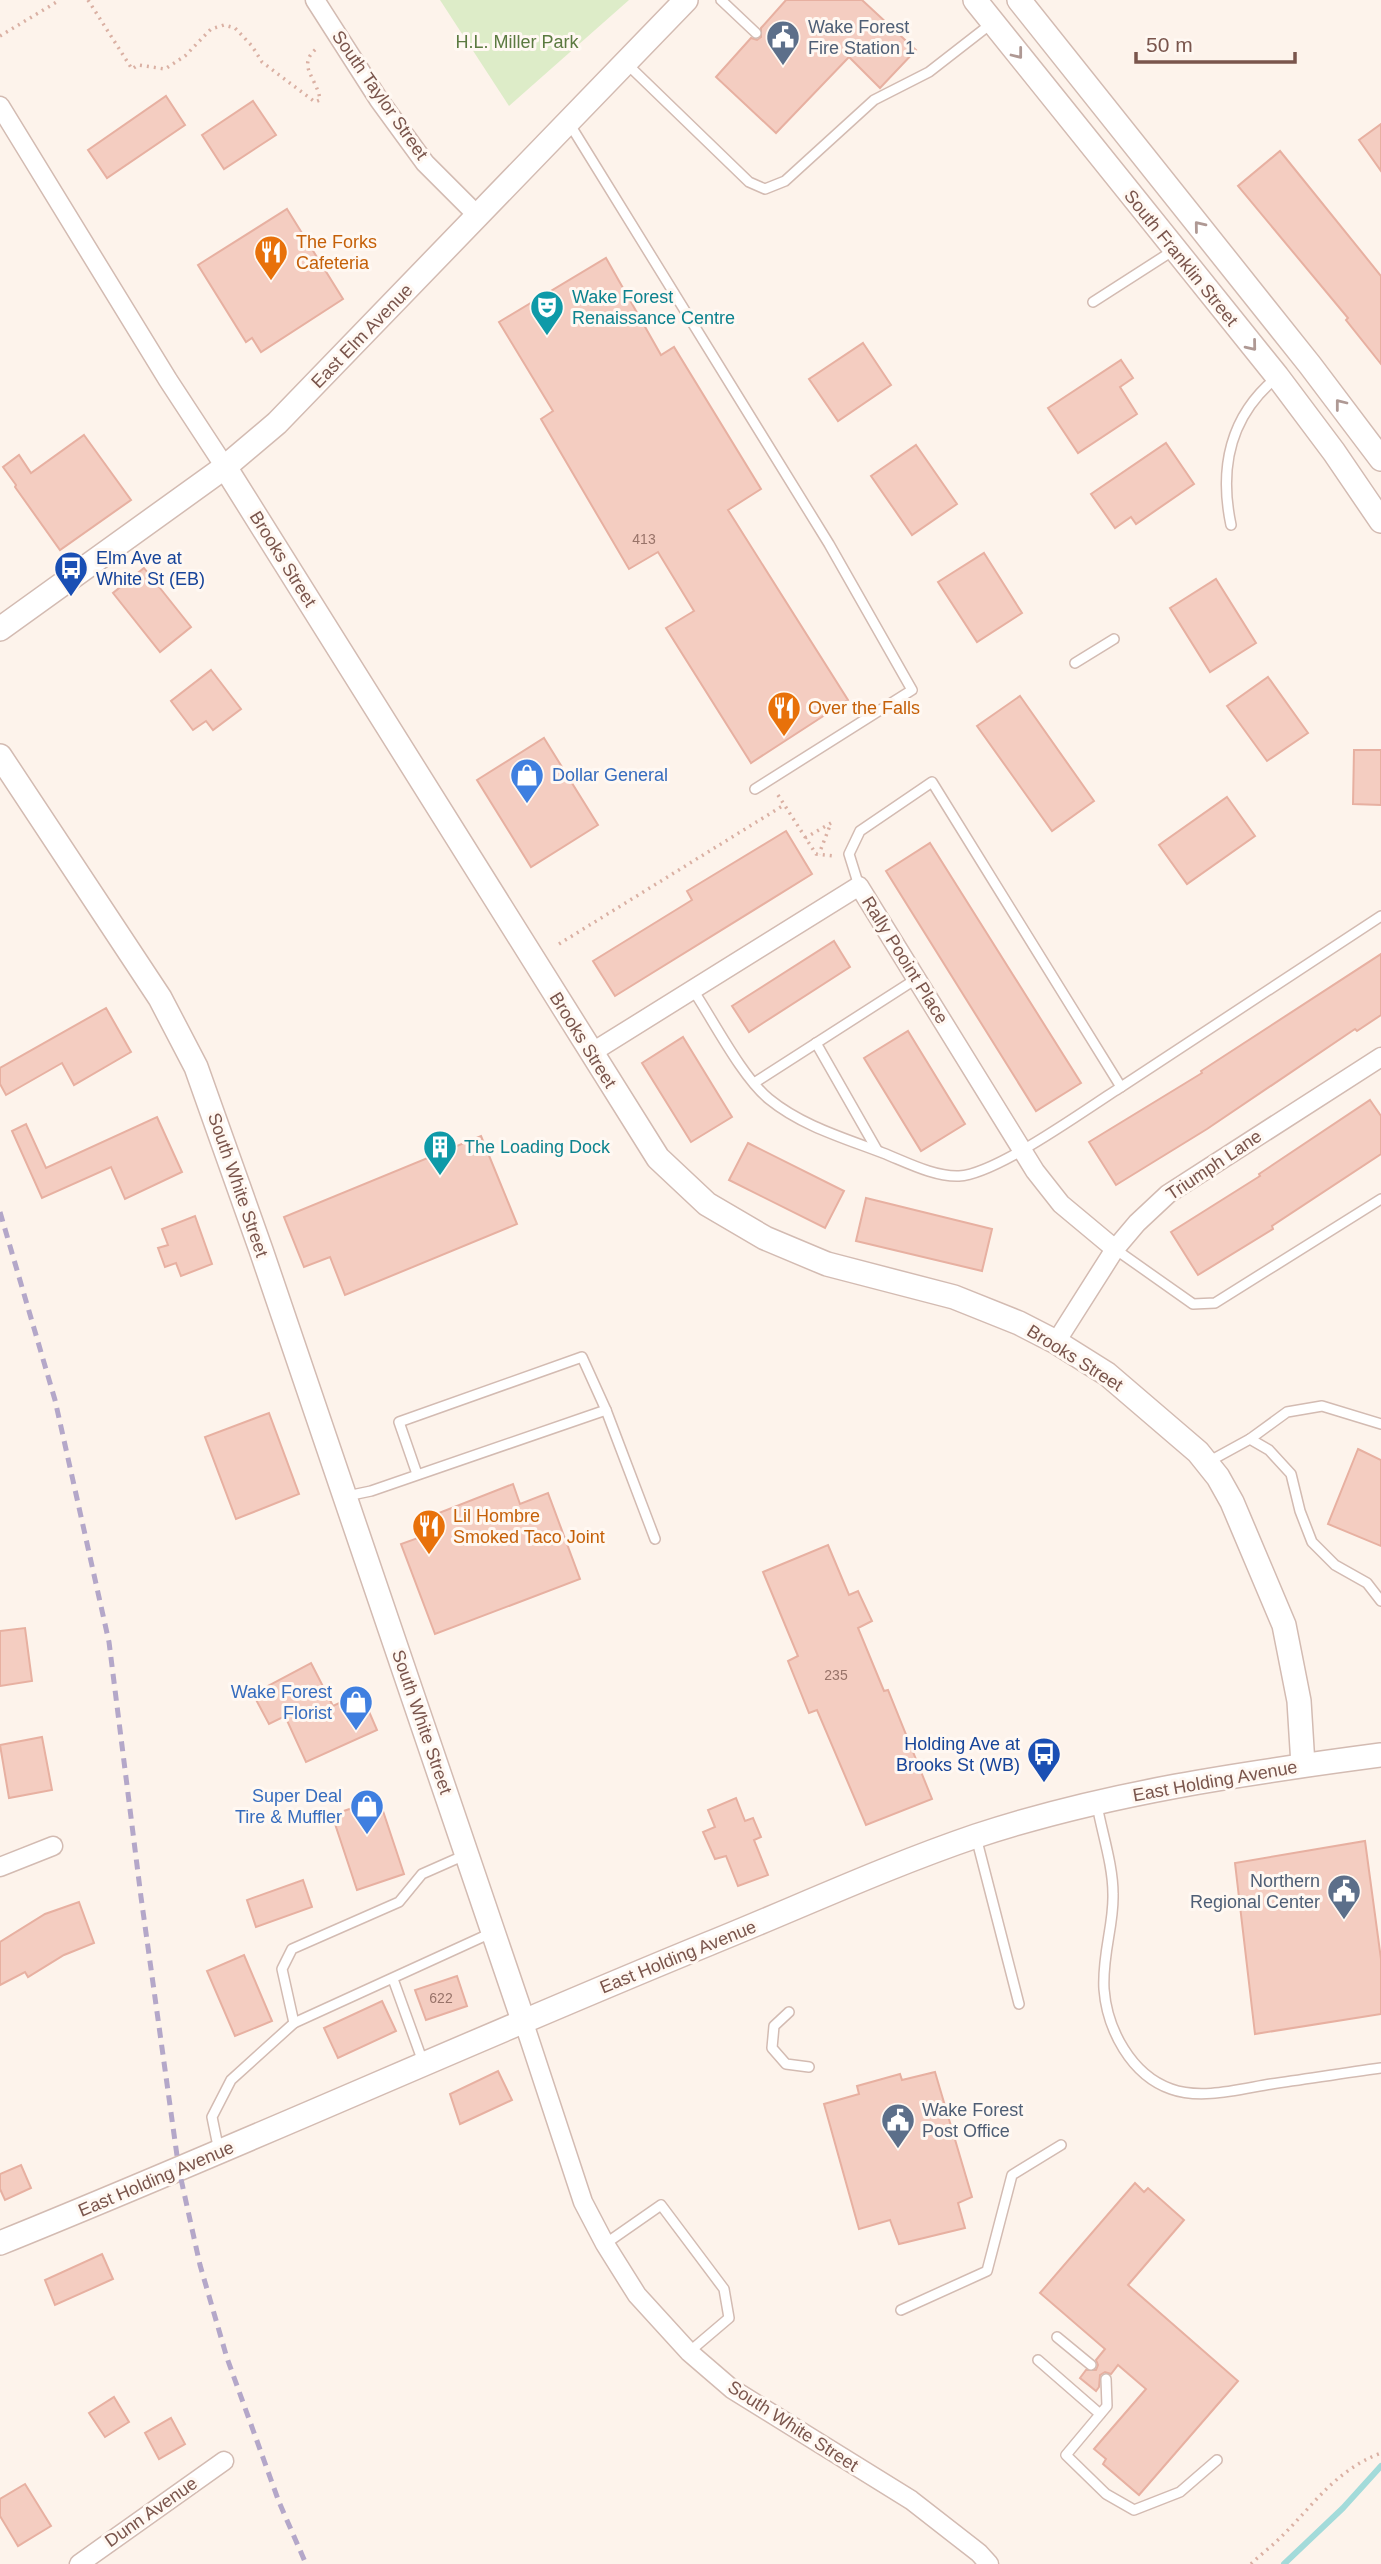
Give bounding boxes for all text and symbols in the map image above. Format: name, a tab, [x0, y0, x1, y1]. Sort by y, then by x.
place label: Wake Forest Fire Station 1	[808, 17, 915, 58]
public building icon: Wake Forest Fire Station 1	[764, 18, 802, 67]
scale bar	[1136, 21, 1295, 65]
street label: South Taylor Street	[328, 27, 432, 163]
park label: H.L. Miller Park	[455, 32, 580, 52]
text: 50 m	[1146, 33, 1193, 56]
one-way arrow	[1009, 46, 1022, 58]
street label: South Franklin Street	[1120, 186, 1242, 330]
one-way arrow	[1195, 222, 1207, 235]
place label: The Forks Cafeteria	[296, 232, 377, 273]
restaurant icon: The Forks Cafeteria	[252, 233, 290, 282]
street label: East Elm Avenue	[307, 280, 417, 392]
place label: Wake Forest Renaissance Centre	[572, 287, 735, 328]
theatre icon: Wake Forest Renaissance Centre	[528, 288, 566, 337]
one-way arrow	[1244, 337, 1256, 350]
one-way arrow	[1336, 400, 1349, 412]
street label: Brooks Street	[246, 507, 320, 611]
house number: 413	[632, 531, 656, 547]
place label: Elm Ave at White St (EB)	[96, 548, 205, 589]
bus stop icon: Elm Ave at White St (EB)	[52, 549, 90, 598]
restaurant icon: Over the Falls	[765, 689, 803, 738]
place label: Over the Falls	[808, 698, 920, 718]
shop icon: Dollar General	[508, 756, 546, 805]
place label: Dollar General	[552, 765, 668, 785]
street label: Rally Pooint Place	[858, 893, 952, 1027]
street label: Brooks Street	[546, 988, 620, 1092]
street label: South White Street	[204, 1110, 272, 1260]
street label: Triumph Lane	[1163, 1126, 1265, 1204]
building icon: The Loading Dock	[421, 1128, 459, 1177]
place label: The Loading Dock	[464, 1137, 611, 1157]
street label: Brooks Street	[1023, 1321, 1127, 1395]
place label: Lil Hombre Smoked Taco Joint	[453, 1506, 605, 1547]
restaurant icon: Lil Hombre Smoked Taco Joint	[410, 1507, 448, 1556]
street label: South White Street	[388, 1647, 456, 1797]
house number: 235	[824, 1667, 848, 1683]
place label: Wake Forest Florist	[231, 1682, 332, 1723]
shop icon: Wake Forest Florist	[337, 1683, 375, 1732]
place label: Holding Ave at Brooks St (WB)	[896, 1734, 1020, 1775]
bus stop icon: Holding Ave at Brooks St (WB)	[1025, 1735, 1063, 1784]
street label: East Holding Avenue	[1131, 1757, 1299, 1805]
place label: Super Deal Tire & Muffler	[235, 1786, 342, 1827]
shop icon: Super Deal Tire & Muffler	[348, 1787, 386, 1836]
place label: Northern Regional Center	[1190, 1871, 1320, 1912]
public building icon: Northern Regional Center	[1325, 1872, 1363, 1921]
street label: East Holding Avenue	[597, 1916, 759, 1998]
house number: 622	[429, 1990, 453, 2006]
place label: Wake Forest Post Office	[922, 2100, 1023, 2141]
public building icon: Wake Forest Post Office	[879, 2101, 917, 2150]
street label: East Holding Avenue	[75, 2137, 237, 2221]
street label: South White Street	[724, 2376, 862, 2476]
street label: Dunn Avenue	[101, 2473, 201, 2551]

